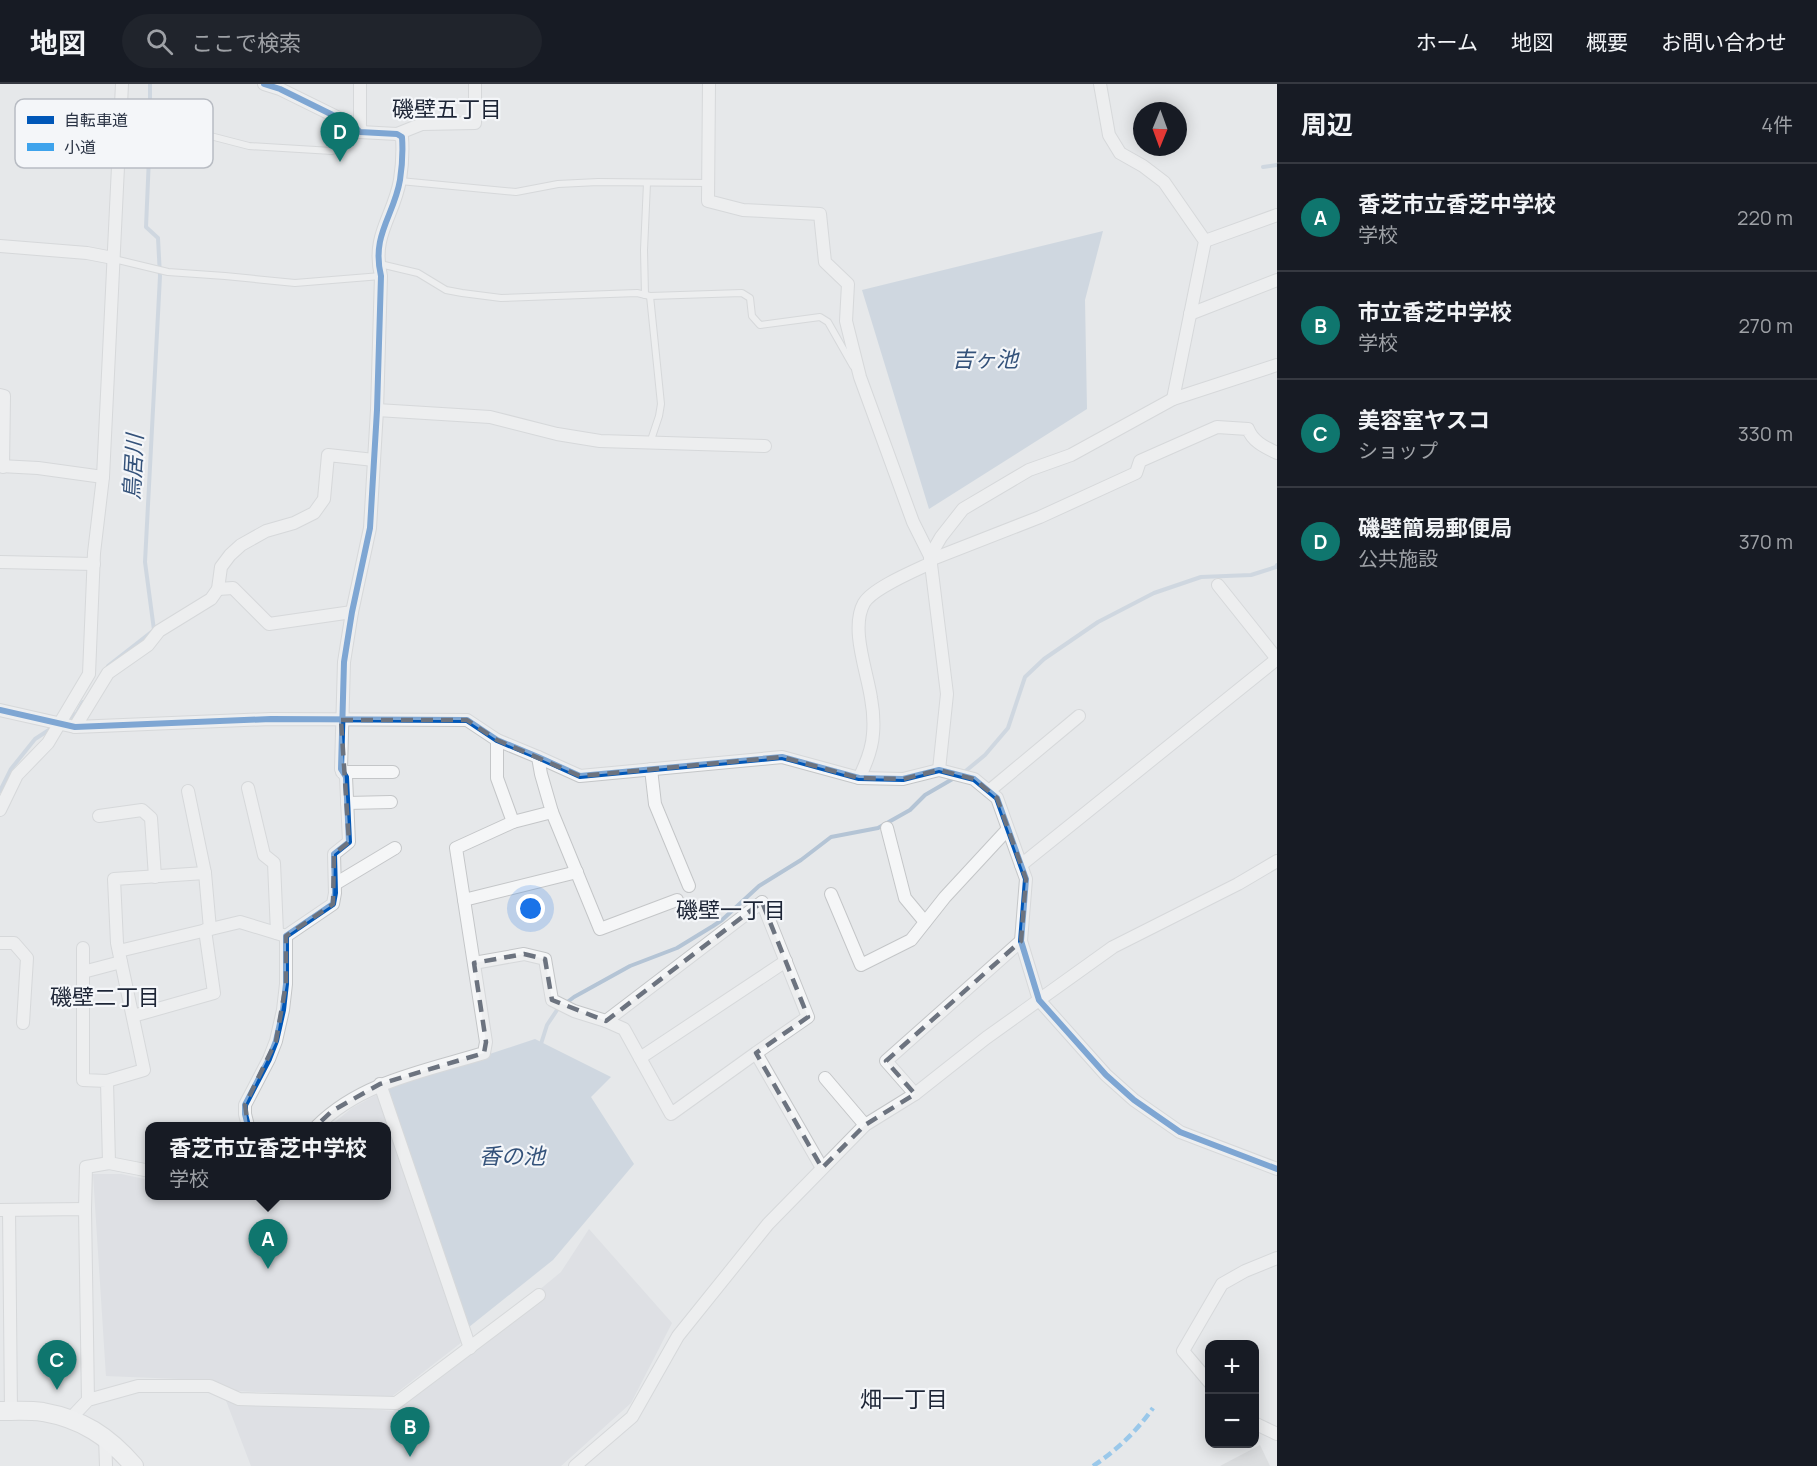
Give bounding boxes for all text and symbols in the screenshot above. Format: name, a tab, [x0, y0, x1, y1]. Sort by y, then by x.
search box	[122, 14, 542, 68]
text: 地図	[30, 23, 86, 61]
icon: search	[143, 25, 176, 58]
text: ここで検索	[191, 28, 301, 58]
text: ホーム	[1416, 28, 1478, 56]
text: 地図	[1511, 28, 1553, 56]
text: 概要	[1586, 28, 1628, 56]
text: お問い合わせ	[1661, 28, 1787, 56]
district label: 磯壁五丁目	[392, 94, 502, 124]
legend	[15, 99, 213, 168]
north arrow	[1133, 102, 1187, 156]
text: 周辺	[1301, 106, 1353, 142]
text: 自転車道	[64, 109, 128, 131]
text: 4件	[1761, 111, 1793, 138]
pin: D	[320, 112, 360, 162]
text: 小道	[64, 136, 96, 158]
text: 香芝市立香芝中学校	[1358, 189, 1556, 219]
text: A	[1314, 204, 1327, 231]
text: 220 m	[1737, 204, 1793, 231]
text: 学校	[1358, 221, 1398, 248]
text: 市立香芝中学校	[1358, 297, 1512, 327]
text: B	[1314, 312, 1327, 339]
text: 270 m	[1738, 312, 1793, 339]
text: 学校	[1358, 329, 1398, 356]
water label: 吉ヶ池	[952, 344, 1020, 374]
text: 美容室ヤスコ	[1358, 405, 1490, 435]
text: C	[1313, 420, 1328, 447]
text: 330 m	[1738, 420, 1793, 447]
water label: 鳥居川	[116, 431, 150, 501]
text: ショップ	[1358, 437, 1438, 464]
text: 磯壁簡易郵便局	[1358, 513, 1512, 543]
text: D	[1313, 528, 1328, 555]
text: 370 m	[1739, 528, 1793, 555]
text: 公共施設	[1358, 545, 1438, 572]
your location	[516, 894, 545, 923]
district label: 磯壁一丁目	[676, 895, 786, 925]
district label: 磯壁二丁目	[50, 982, 160, 1012]
popup	[145, 1122, 391, 1200]
text: 香芝市立香芝中学校	[169, 1133, 367, 1163]
water label: 香の池	[479, 1141, 547, 1171]
text: 学校	[169, 1165, 209, 1192]
pin: A	[248, 1220, 288, 1269]
pin: C	[38, 1340, 76, 1390]
map controls	[1205, 1340, 1259, 1448]
button: +	[1205, 1340, 1259, 1394]
district label: 畑一丁目	[860, 1384, 948, 1414]
button: −	[1205, 1394, 1259, 1448]
pin: B	[390, 1408, 430, 1457]

